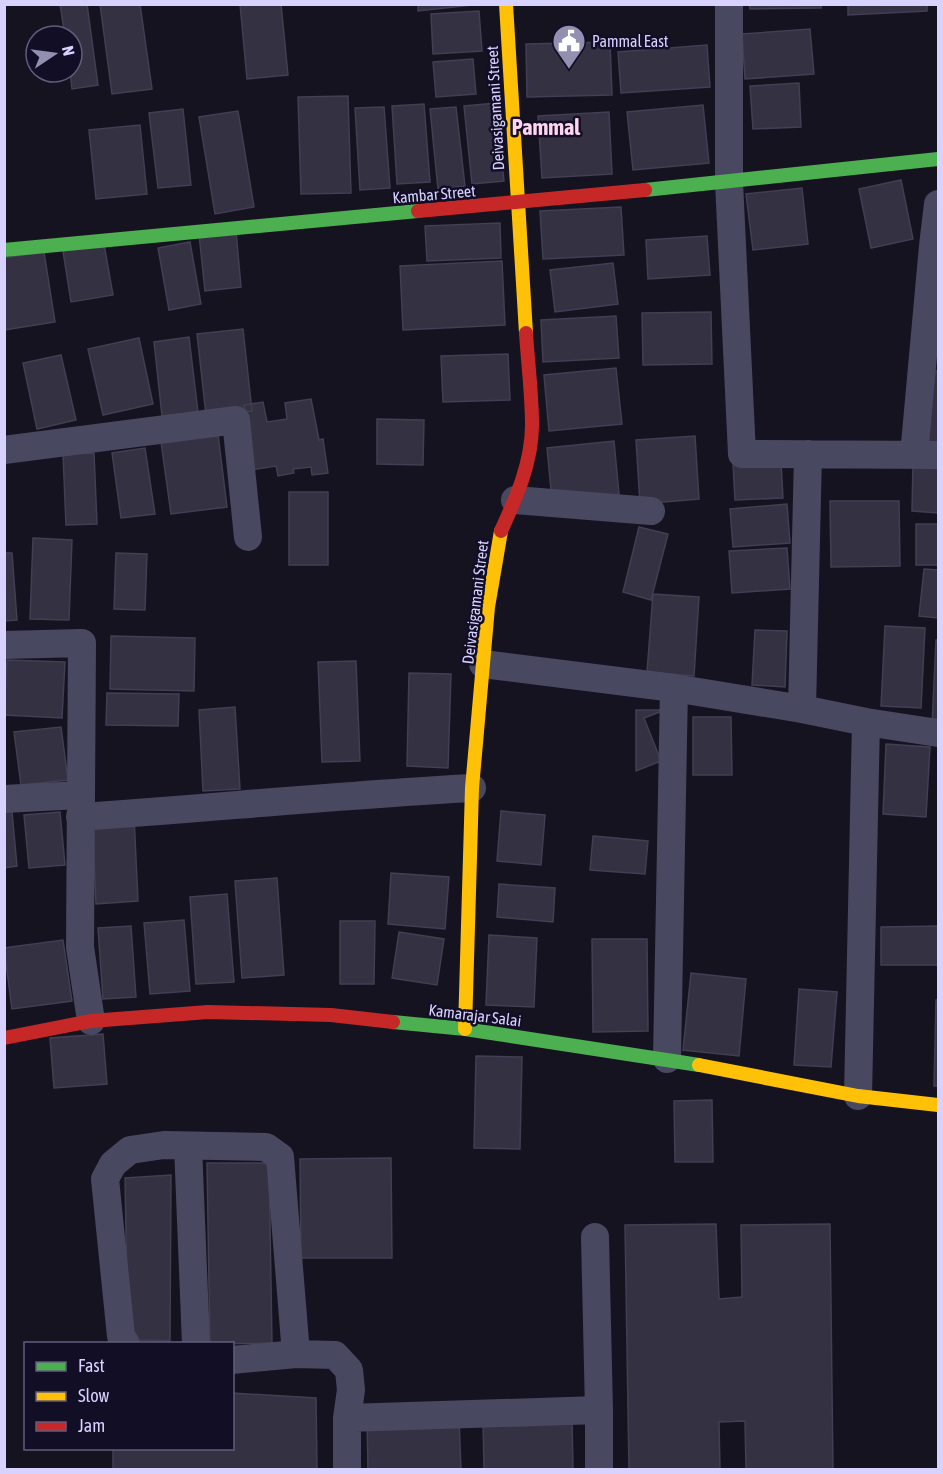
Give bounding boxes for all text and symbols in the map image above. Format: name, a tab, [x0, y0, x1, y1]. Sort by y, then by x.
public building icon: Pammal East	[551, 23, 587, 70]
north arrow	[24, 24, 84, 84]
place label: Pammal East	[592, 32, 669, 50]
text: N	[59, 44, 78, 57]
street label: Deivasigamani Street	[483, 45, 508, 171]
district label: Pammal	[512, 114, 581, 140]
street label: Kambar Street	[392, 181, 477, 207]
street label: Deivasigamani Street	[458, 539, 493, 665]
street label: Kamarajar Salai	[427, 1000, 522, 1031]
legend	[24, 1342, 234, 1450]
text: Fast	[78, 1355, 105, 1376]
text: Slow	[78, 1385, 109, 1406]
text: Jam	[78, 1415, 105, 1436]

